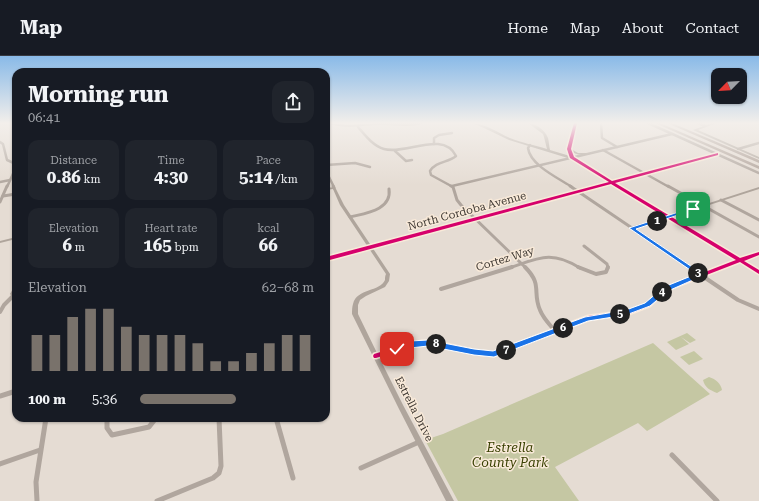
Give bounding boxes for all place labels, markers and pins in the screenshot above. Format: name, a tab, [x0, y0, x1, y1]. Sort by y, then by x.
pin	[676, 192, 710, 226]
pin: 1	[647, 211, 667, 231]
pin: 3	[688, 263, 708, 283]
pin: 4	[652, 282, 672, 302]
pin: 5	[610, 304, 630, 324]
pin: 6	[553, 318, 573, 338]
pin	[380, 332, 414, 366]
pin: 8	[426, 334, 446, 354]
pin: 7	[496, 340, 516, 360]

